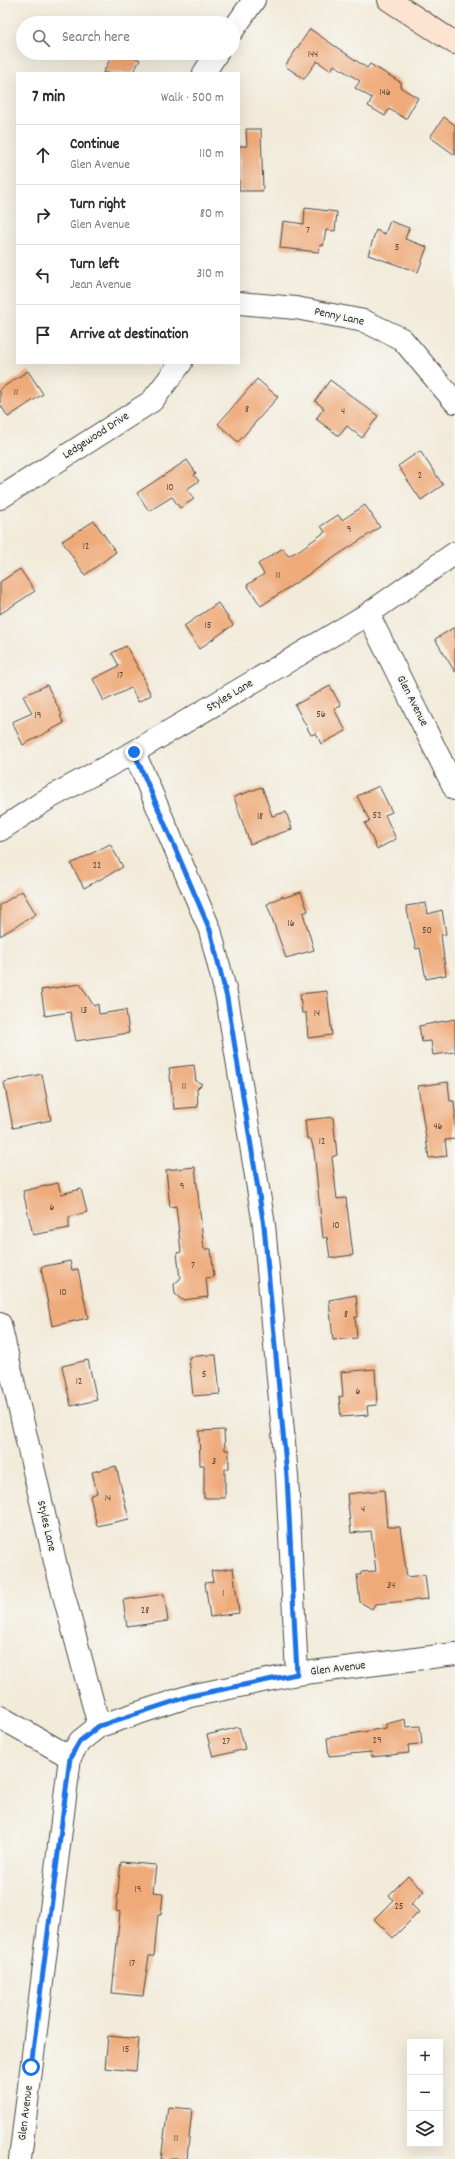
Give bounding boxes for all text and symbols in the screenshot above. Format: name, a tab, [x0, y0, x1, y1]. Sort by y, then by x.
search box	[16, 16, 240, 60]
icon: search	[30, 27, 52, 49]
text: Search here	[62, 27, 130, 49]
house number: 144	[308, 48, 318, 62]
text: 7 min	[32, 86, 65, 110]
house number: 146	[379, 86, 391, 100]
text: Walk · 500 m	[161, 89, 224, 108]
text: Continue	[70, 134, 119, 156]
icon: ahead	[32, 144, 54, 166]
text: 110 m	[199, 145, 224, 164]
text: Glen Avenue	[70, 156, 130, 175]
text: Turn right	[70, 194, 126, 216]
icon: right	[32, 204, 54, 226]
text: 80 m	[200, 205, 224, 224]
text: Glen Avenue	[70, 216, 130, 235]
house number: 7	[306, 224, 310, 238]
house number: 5	[395, 241, 400, 255]
text: Turn left	[70, 254, 119, 276]
icon: left	[32, 264, 54, 286]
text: 310 m	[196, 265, 224, 284]
text: Jean Avenue	[70, 276, 131, 295]
street label: Penny Lane	[312, 303, 366, 331]
icon: arrive	[32, 324, 54, 346]
text: Arrive at destination	[70, 324, 188, 346]
house number: 11	[14, 386, 18, 400]
house number: 8	[245, 403, 249, 417]
house number: 4	[341, 405, 345, 419]
street label: Ledgewood Drive	[59, 408, 133, 464]
house number: 2	[418, 469, 422, 483]
house number: 10	[166, 481, 174, 495]
house number: 9	[347, 523, 351, 537]
house number: 12	[83, 540, 89, 554]
house number: 11	[276, 569, 280, 583]
house number: 15	[205, 619, 212, 633]
house number: 17	[117, 669, 123, 683]
street label: Glen Avenue	[392, 672, 432, 730]
street label: Styles Lane	[203, 675, 257, 717]
house number: 56	[316, 708, 326, 722]
house number: 19	[35, 709, 41, 723]
route end	[125, 743, 143, 761]
house number: 52	[373, 809, 382, 823]
house number: 18	[257, 810, 263, 824]
house number: 22	[93, 859, 101, 873]
house number: 16	[287, 917, 295, 931]
house number: 50	[422, 924, 432, 938]
house number: 13	[81, 1004, 87, 1018]
house number: 14	[314, 1007, 320, 1021]
house number: 11	[182, 1080, 186, 1094]
house number: 46	[433, 1120, 443, 1134]
house number: 12	[319, 1135, 325, 1149]
house number: 9	[180, 1180, 184, 1194]
house number: 6	[50, 1201, 55, 1215]
house number: 10	[332, 1219, 340, 1233]
house number: 7	[191, 1259, 195, 1273]
house number: 10	[59, 1286, 67, 1300]
house number: 8	[344, 1308, 348, 1322]
house number: 5	[202, 1368, 207, 1382]
house number: 12	[76, 1375, 82, 1389]
house number: 6	[356, 1385, 361, 1399]
house number: 3	[212, 1455, 216, 1469]
house number: 14	[105, 1492, 111, 1506]
street label: Styles Lane	[32, 1499, 60, 1553]
house number: 4	[361, 1503, 365, 1517]
house number: 34	[387, 1579, 395, 1593]
house number: 1	[222, 1587, 224, 1601]
house number: 28	[141, 1604, 149, 1618]
street label: Glen Avenue	[310, 1657, 366, 1681]
house number: 29	[373, 1734, 381, 1748]
house number: 27	[222, 1735, 230, 1749]
house number: 19	[135, 1883, 141, 1897]
house number: 25	[395, 1900, 404, 1914]
house number: 17	[129, 1957, 135, 1971]
map controls	[407, 2039, 443, 2147]
button: +	[407, 2039, 443, 2075]
house number: 15	[123, 2043, 130, 2057]
route start	[22, 2058, 40, 2076]
button: −	[407, 2075, 443, 2111]
street label: Glen Avenue	[14, 2085, 38, 2141]
button: layers	[407, 2111, 443, 2147]
house number: 11	[174, 2132, 178, 2146]

